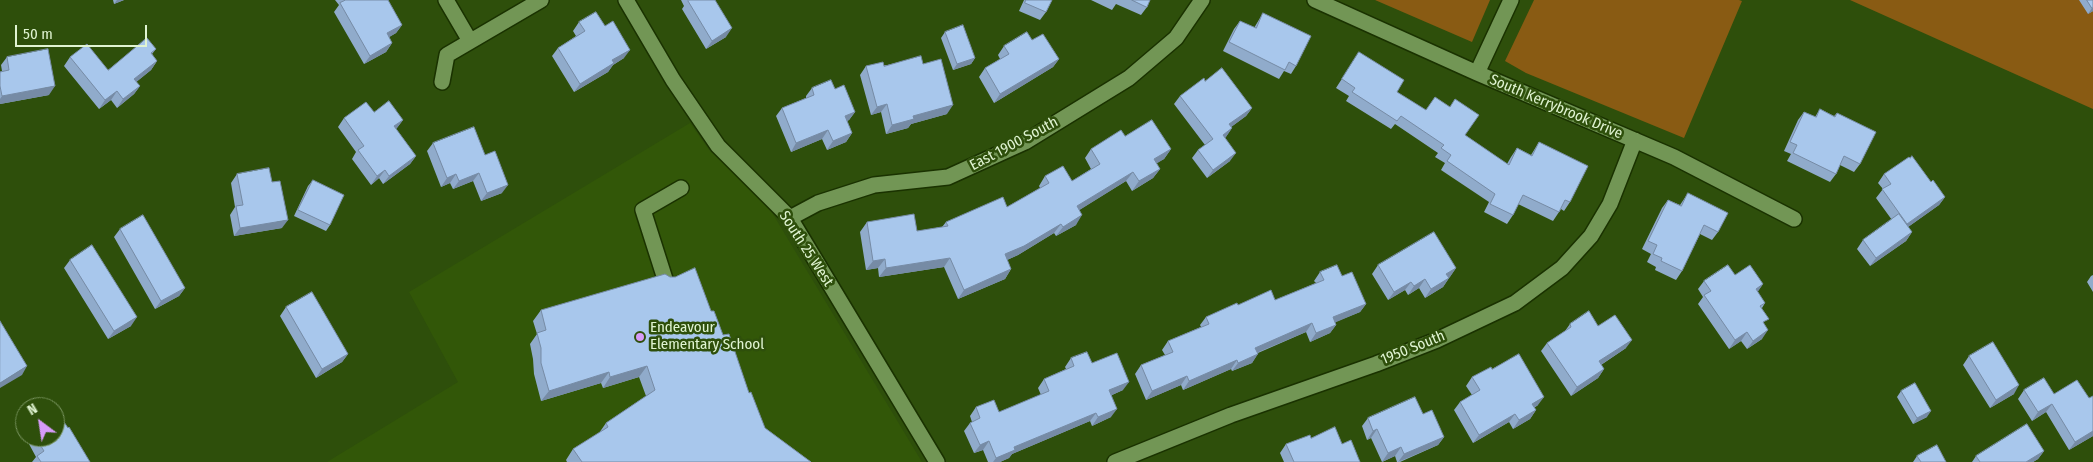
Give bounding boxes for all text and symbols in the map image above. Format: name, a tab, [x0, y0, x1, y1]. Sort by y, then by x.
scale bar	[18, 15, 150, 47]
text: 50 m	[23, 25, 53, 43]
street label: South Kerrybrook Drive	[1487, 71, 1625, 143]
street label: East 1900 South	[967, 113, 1061, 175]
street label: South 25 West	[775, 208, 837, 290]
place label: Endeavour Elementary School	[650, 319, 764, 354]
street label: 1950 South	[1378, 327, 1448, 369]
marker: Endeavour Elementary School	[634, 331, 646, 343]
north arrow	[15, 397, 65, 447]
text: N	[25, 400, 40, 419]

